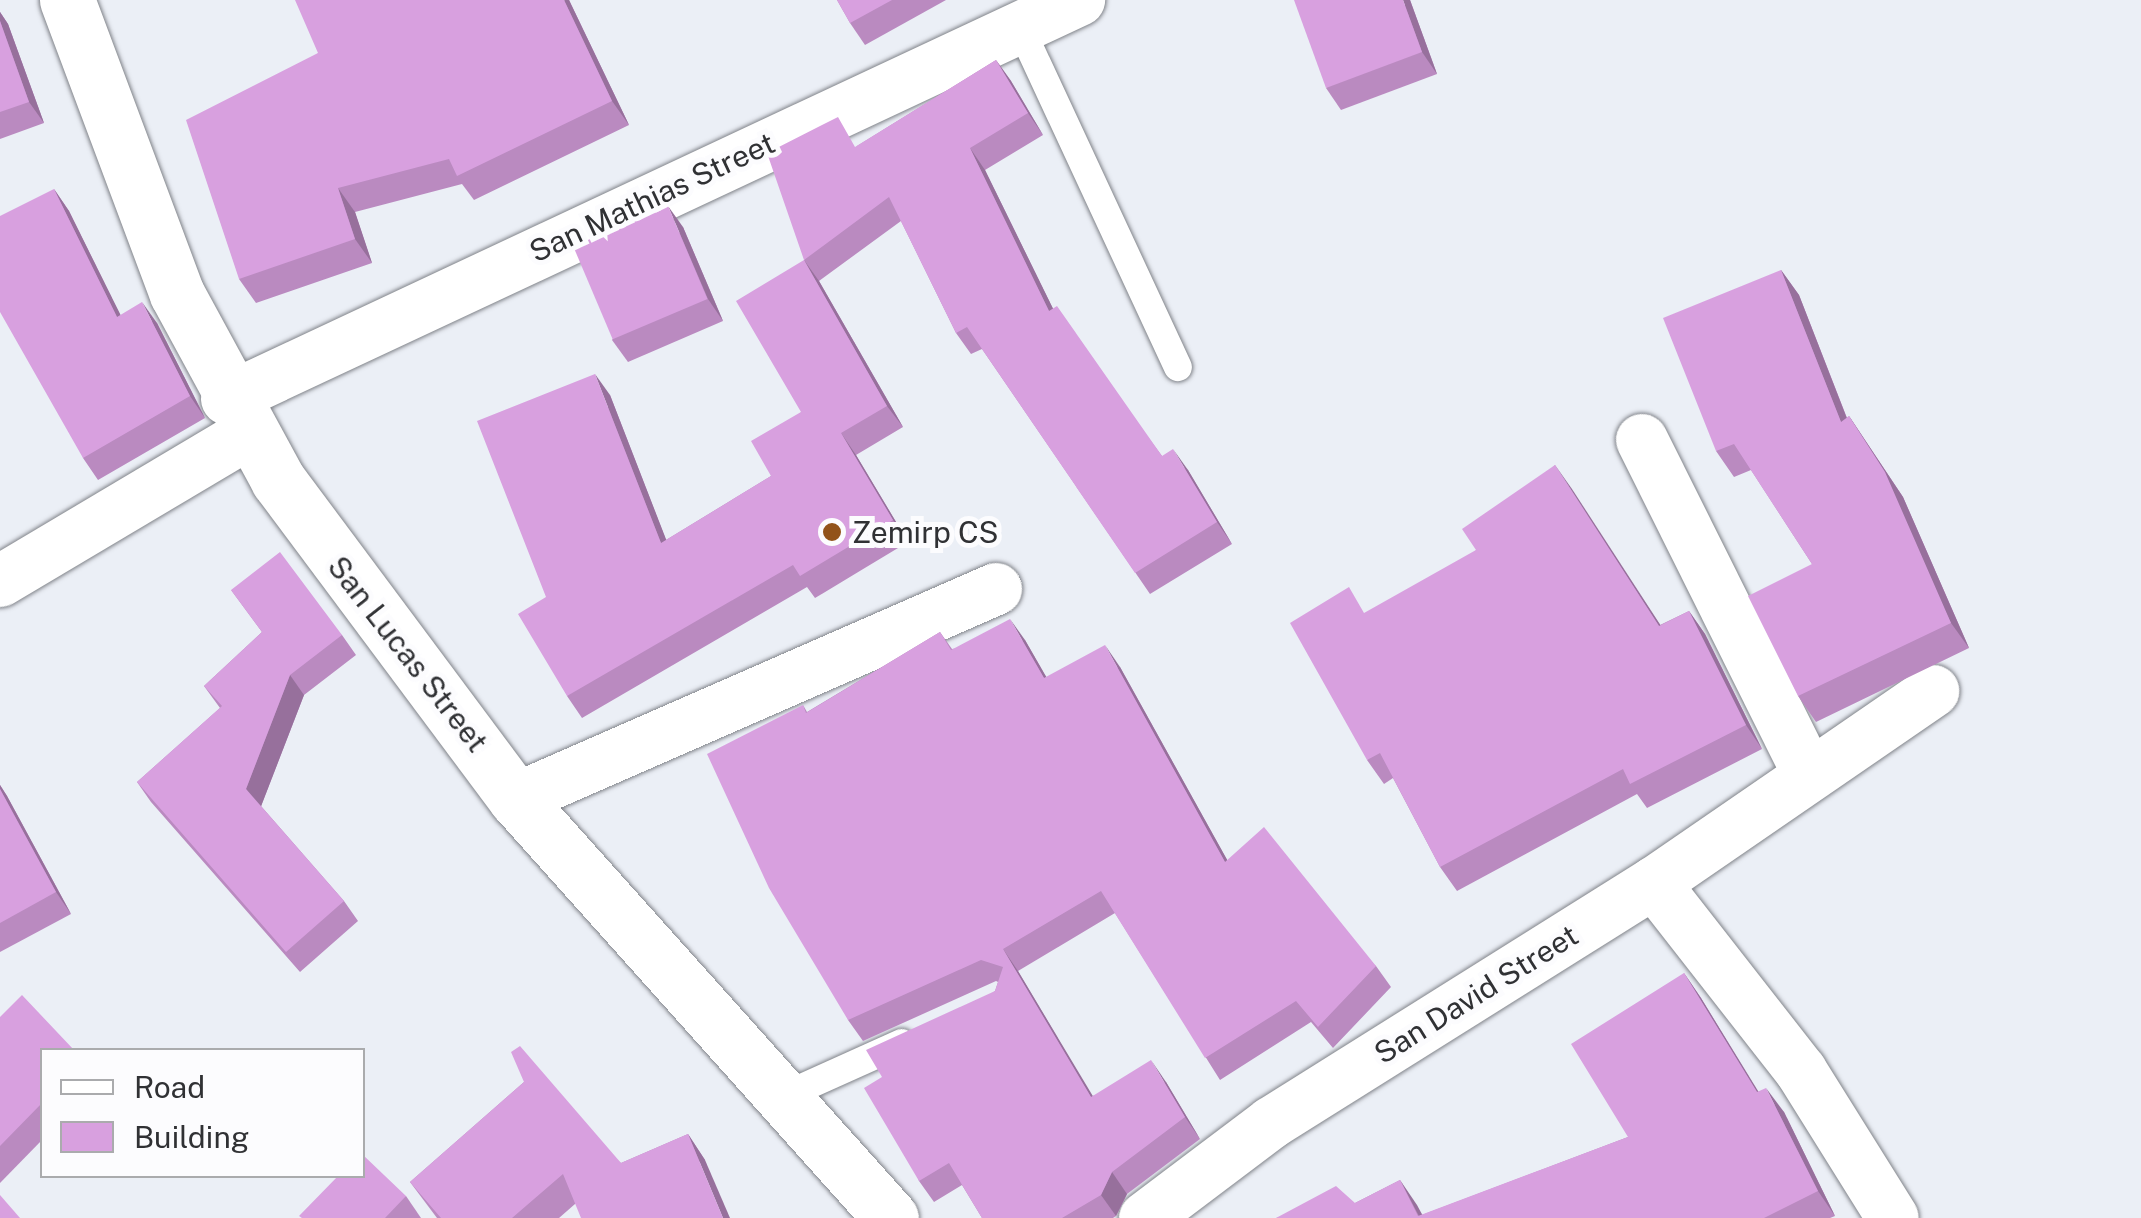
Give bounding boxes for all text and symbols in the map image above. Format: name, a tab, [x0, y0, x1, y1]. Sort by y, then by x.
street label: San Mathias Street	[524, 124, 780, 270]
place label: Zemirp CS	[852, 514, 999, 550]
marker: Zemirp CS	[821, 521, 843, 543]
street label: San Lucas Street	[320, 549, 496, 759]
street label: San David Street	[1367, 917, 1585, 1071]
legend	[40, 1048, 365, 1178]
text: Road	[134, 1069, 205, 1105]
text: Building	[134, 1119, 249, 1155]

